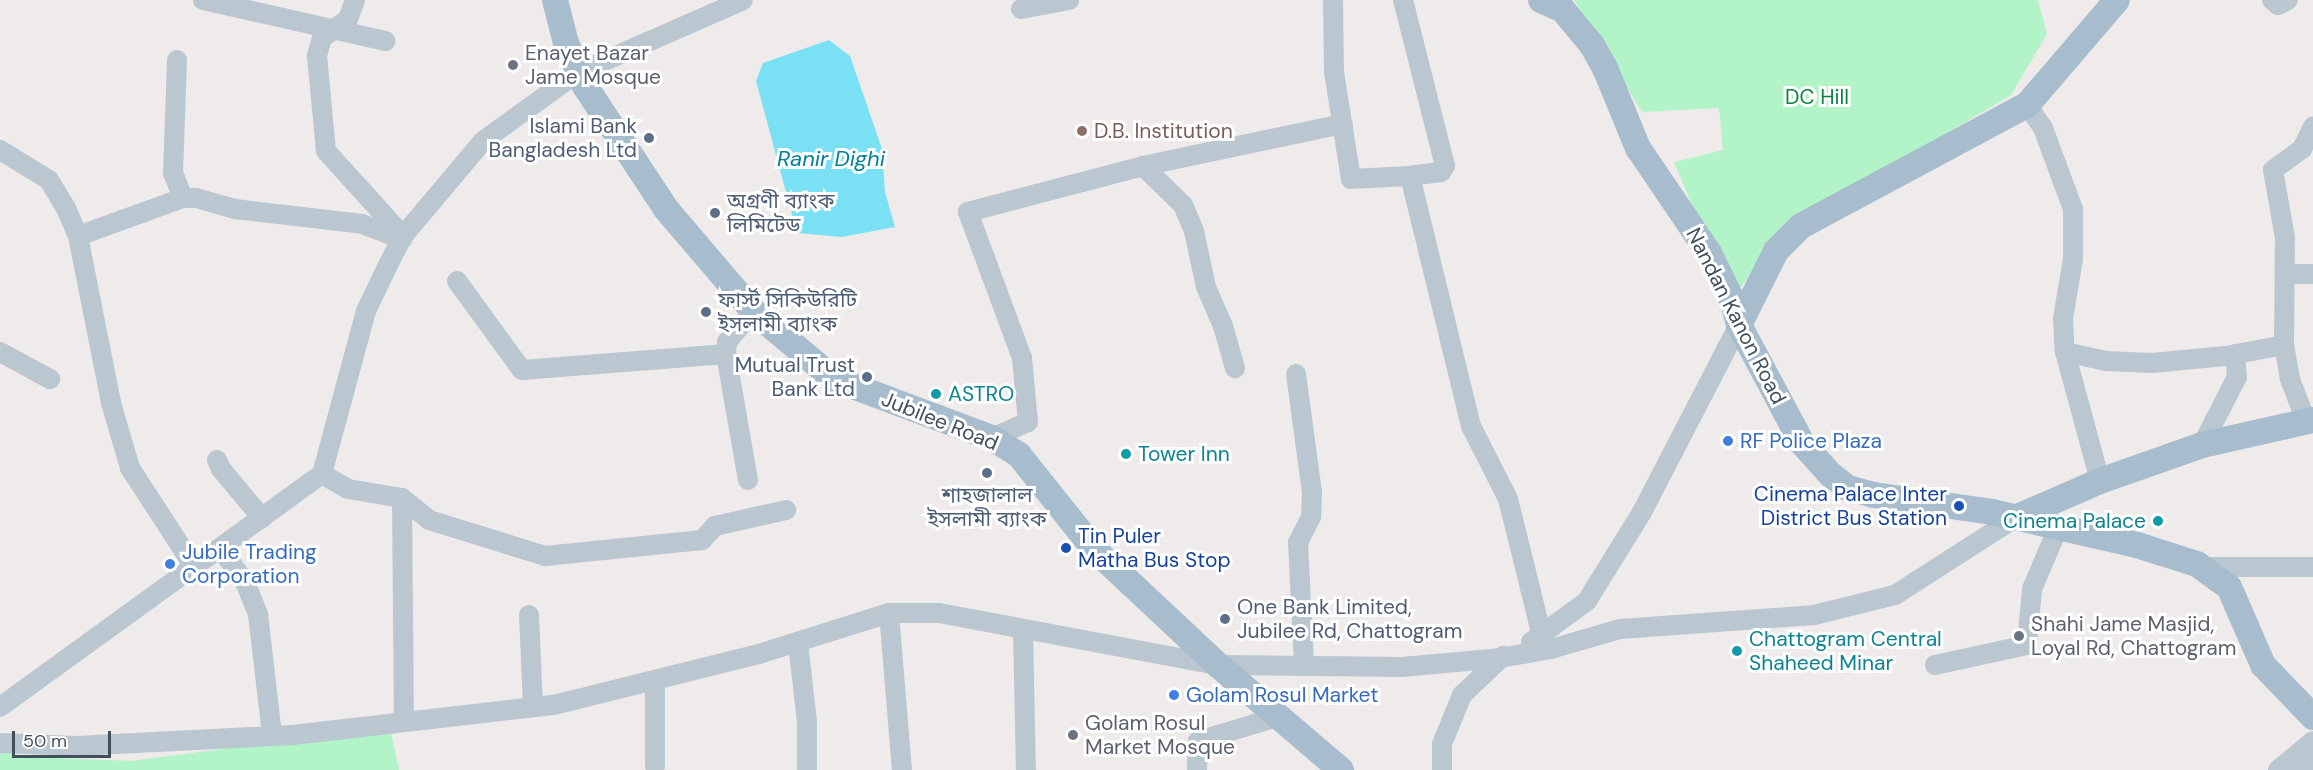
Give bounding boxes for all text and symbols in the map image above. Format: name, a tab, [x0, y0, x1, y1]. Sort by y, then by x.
place label: Enayet Bazar Jame Mosque	[525, 40, 661, 90]
marker: Enayet Bazar Jame Mosque	[506, 58, 520, 72]
park label: DC Hill	[1785, 84, 1849, 110]
place label: Islami Bank Bangladesh Ltd	[489, 113, 637, 163]
place label: D.B. Institution	[1094, 118, 1233, 144]
marker: D.B. Institution	[1075, 124, 1089, 138]
marker: Islami Bank Bangladesh Ltd	[642, 131, 656, 145]
water label: Ranir Dighi	[777, 146, 885, 172]
place label: অগ্রণী ব্যাংক লিমিটেড	[727, 188, 834, 238]
marker: অগ্রণী ব্যাংক লিমিটেড	[708, 206, 722, 220]
street label: Nandan Kanon Road	[1681, 224, 1791, 408]
place label: ফার্স্ট সিকিউরিটি ইসলামী ব্যাংক	[718, 287, 857, 337]
marker: ফার্স্ট সিকিউরিটি ইসলামী ব্যাংক	[699, 305, 713, 319]
place label: Mutual Trust Bank Ltd	[735, 352, 855, 402]
marker: Mutual Trust Bank Ltd	[860, 370, 874, 384]
place label: ASTRO	[948, 381, 1014, 407]
street label: Jubilee Road	[878, 386, 1002, 456]
marker: ASTRO	[929, 387, 943, 401]
place label: RF Police Plaza	[1740, 428, 1882, 454]
marker: RF Police Plaza	[1721, 434, 1735, 448]
place label: Tower Inn	[1138, 441, 1230, 467]
marker: Tower Inn	[1119, 447, 1133, 461]
marker: শাহজালাল ইসলামী ব্যাংক	[980, 466, 994, 480]
place label: Cinema Palace Inter District Bus Station	[1754, 481, 1947, 531]
place label: শাহজালাল ইসলামী ব্যাংক	[927, 482, 1047, 532]
marker: Cinema Palace Inter District Bus Station	[1952, 499, 1966, 513]
place label: Cinema Palace	[2003, 508, 2146, 534]
marker: Cinema Palace	[2151, 514, 2165, 528]
place label: Tin Puler Matha Bus Stop	[1078, 523, 1231, 573]
place label: Jubile Trading Corporation	[182, 539, 317, 589]
marker: Tin Puler Matha Bus Stop	[1059, 541, 1073, 555]
marker: Jubile Trading Corporation	[163, 557, 177, 571]
place label: One Bank Limited, Jubilee Rd, Chattogram	[1237, 594, 1462, 644]
place label: Shahi Jame Masjid, Loyal Rd, Chattogram	[2031, 611, 2236, 661]
marker: One Bank Limited, Jubilee Rd, Chattogram	[1218, 612, 1232, 626]
place label: Chattogram Central Shaheed Minar	[1749, 626, 1942, 676]
marker: Shahi Jame Masjid, Loyal Rd, Chattogram	[2012, 629, 2026, 643]
marker: Chattogram Central Shaheed Minar	[1730, 644, 1744, 658]
place label: Golam Rosul Market	[1186, 682, 1378, 708]
marker: Golam Rosul Market	[1167, 688, 1181, 702]
place label: Golam Rosul Market Mosque	[1085, 710, 1235, 760]
scale bar	[15, 719, 114, 757]
marker: Golam Rosul Market Mosque	[1066, 728, 1080, 742]
text: 50 m	[23, 729, 67, 753]

